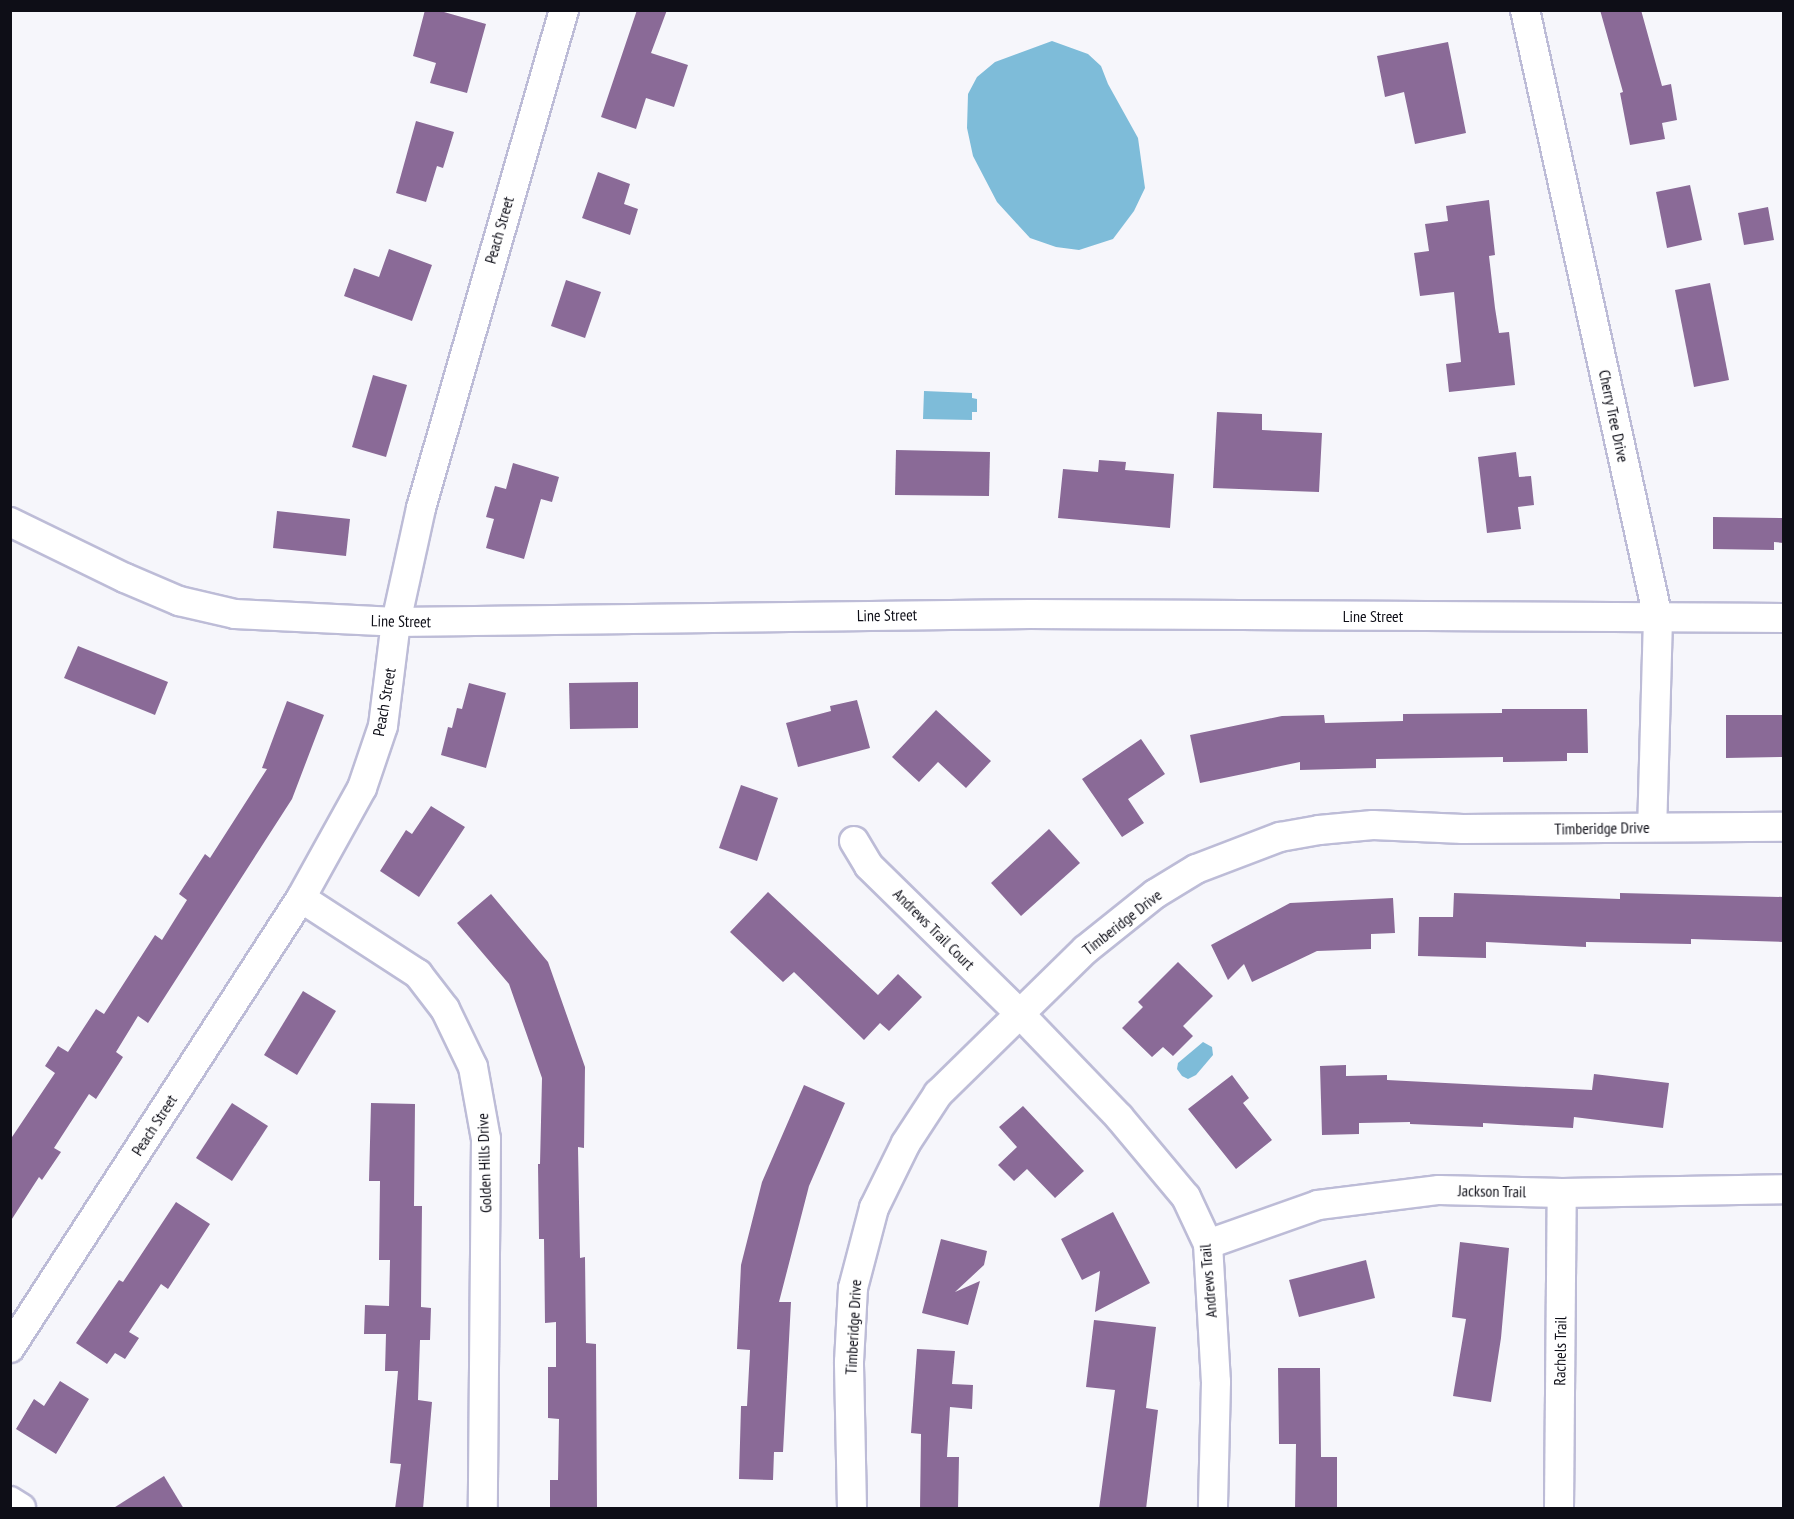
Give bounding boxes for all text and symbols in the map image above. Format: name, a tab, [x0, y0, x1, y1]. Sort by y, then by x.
street label: Peach Street	[480, 194, 518, 266]
street label: Cherry Tree Drive	[1595, 368, 1633, 464]
street label: Line Street	[857, 605, 917, 625]
street label: Line Street	[1343, 606, 1403, 626]
street label: Line Street	[371, 611, 431, 631]
street label: Peach Street	[369, 666, 399, 738]
street label: Timberidge Drive	[1554, 818, 1650, 838]
street label: Andrews Trail Court	[889, 884, 979, 974]
street label: Timberidge Drive	[1079, 885, 1165, 959]
street label: Peach Street	[127, 1091, 181, 1159]
street label: Golden Hills Drive	[473, 1113, 495, 1213]
street label: Jackson Trail	[1458, 1181, 1526, 1201]
street label: Andrews Trail	[1195, 1243, 1221, 1319]
street label: Timberidge Drive	[841, 1279, 865, 1375]
street label: Rachels Trail	[1550, 1316, 1570, 1386]

